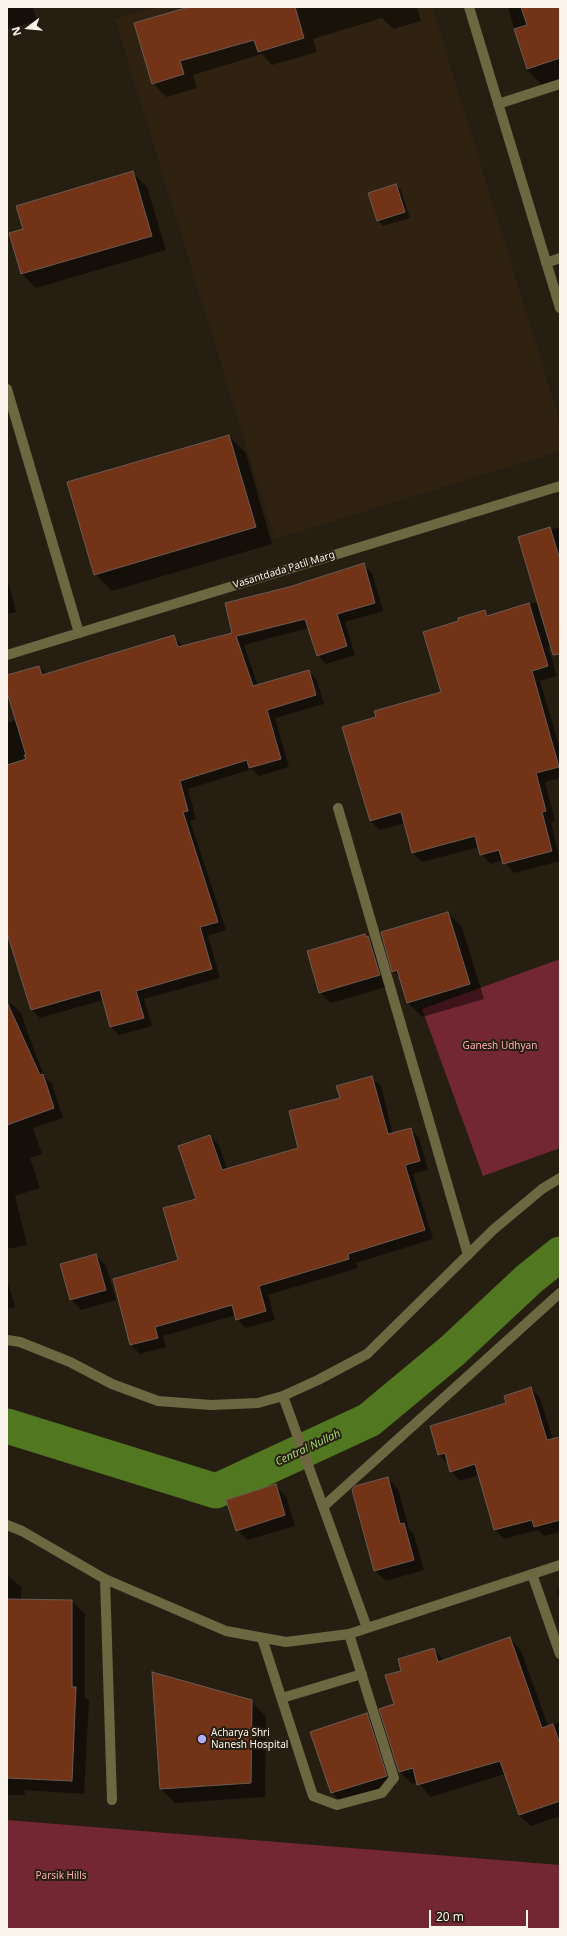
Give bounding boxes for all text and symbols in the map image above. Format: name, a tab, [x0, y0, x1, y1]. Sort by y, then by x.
north arrow	[8, 8, 48, 48]
text: N	[8, 25, 24, 38]
street label: Vasantdada Patil Marg	[232, 549, 336, 591]
park label: Ganesh Udhyan	[463, 1040, 537, 1052]
water label: Central Nullah	[273, 1427, 343, 1469]
place label: Acharya Shri Nanesh Hospital	[211, 1727, 288, 1750]
marker: Acharya Shri Nanesh Hospital	[196, 1733, 208, 1745]
park label: Parsik Hills	[35, 1870, 87, 1882]
scale bar	[431, 1902, 530, 1928]
text: 20 m	[436, 1908, 464, 1925]

